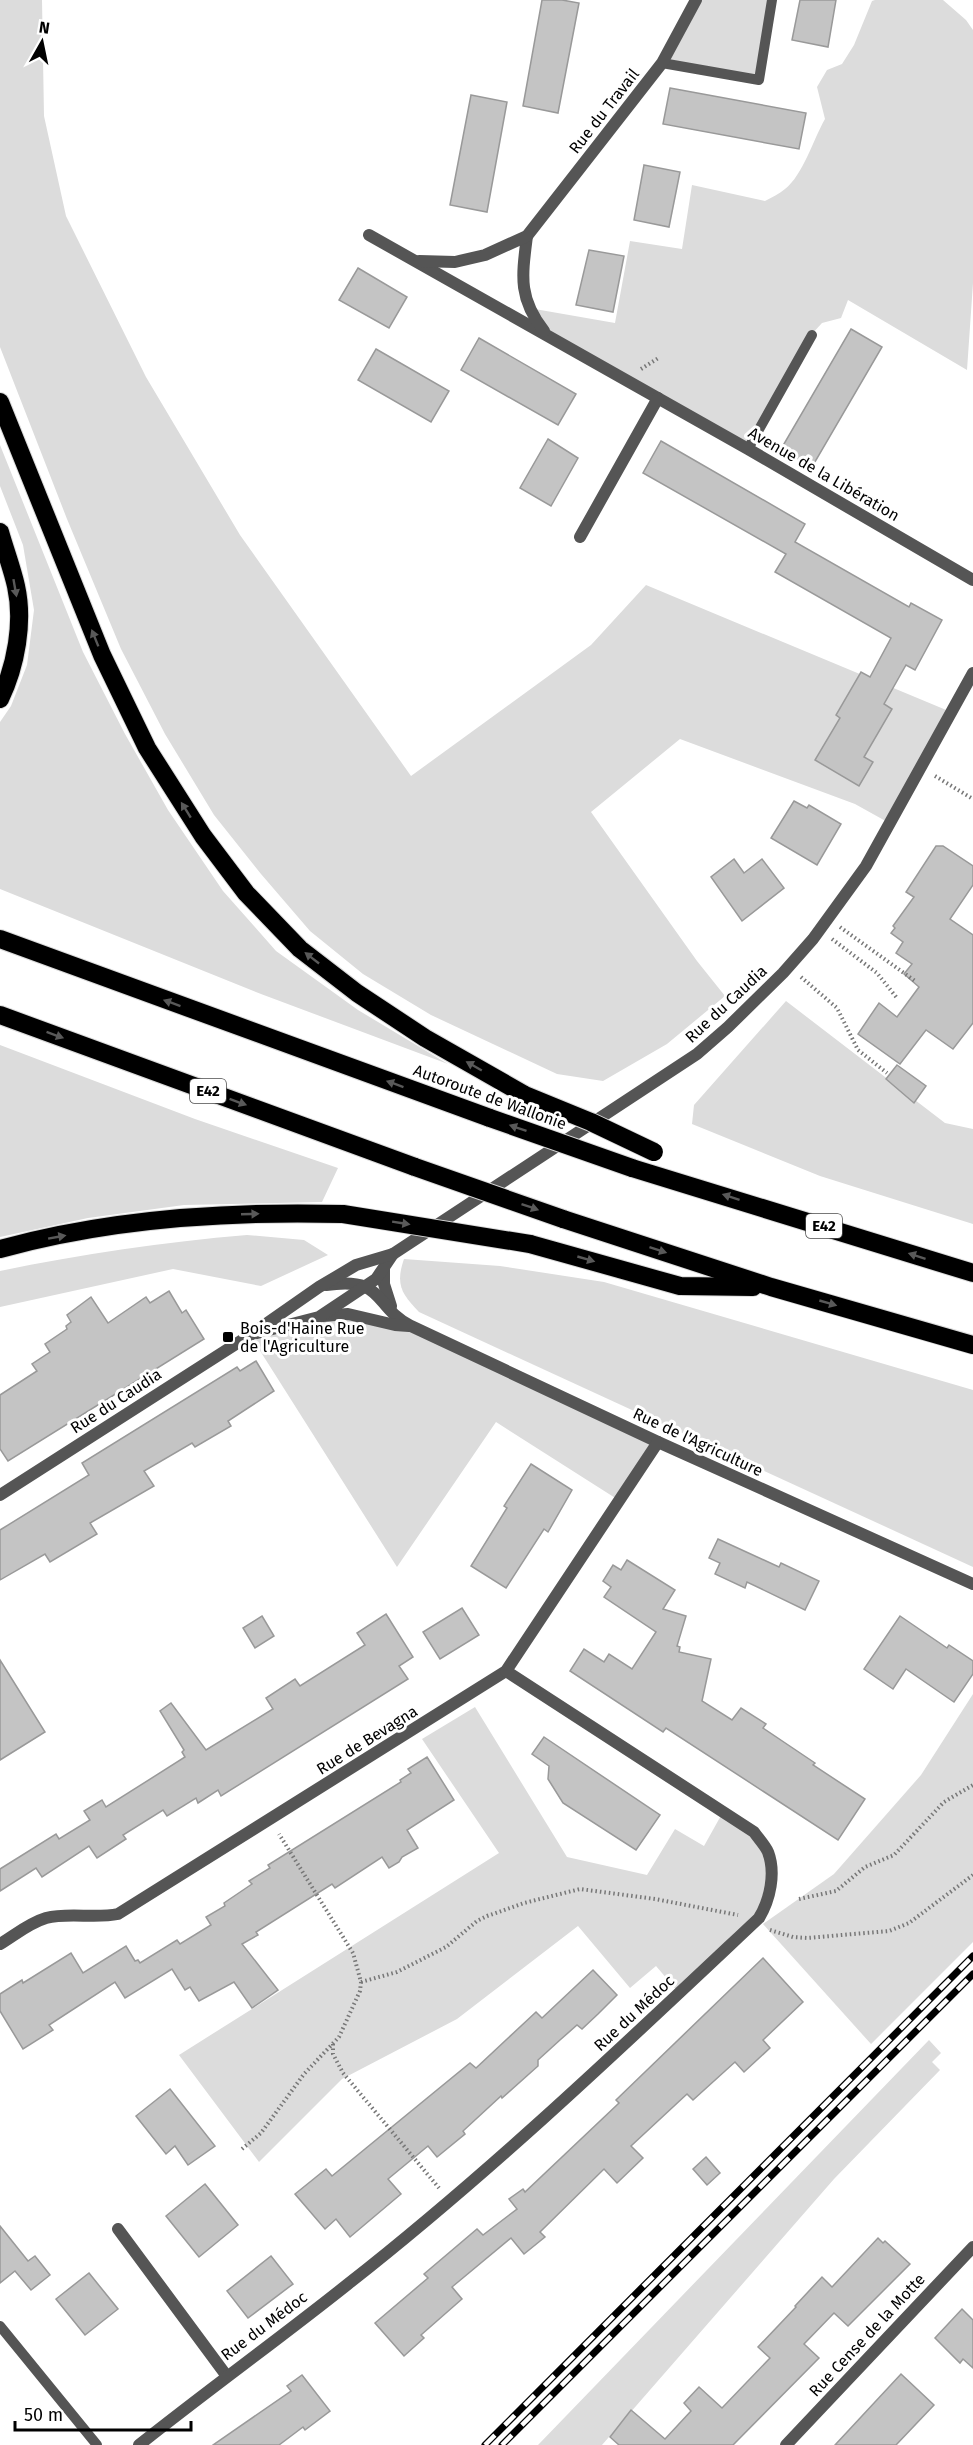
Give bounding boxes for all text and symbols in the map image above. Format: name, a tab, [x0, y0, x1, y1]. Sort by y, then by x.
north arrow	[12, 12, 72, 72]
text: N	[38, 17, 51, 38]
street label: Rue du Travail	[565, 65, 643, 157]
street label: Avenue de la Libération	[745, 423, 903, 525]
one-way arrow	[11, 579, 20, 598]
one-way arrow	[90, 629, 100, 647]
one-way arrow	[181, 802, 192, 818]
one-way arrow	[304, 951, 320, 964]
street label: Rue du Caudia	[681, 961, 771, 1047]
one-way arrow	[163, 997, 181, 1007]
one-way arrow	[46, 1031, 64, 1041]
street label: Autoroute de Wallonie	[411, 1060, 569, 1134]
one-way arrow	[465, 1061, 482, 1071]
road number: E42	[190, 1079, 226, 1103]
one-way arrow	[386, 1079, 404, 1089]
one-way arrow	[229, 1098, 247, 1108]
one-way arrow	[509, 1122, 527, 1132]
one-way arrow	[722, 1192, 740, 1201]
one-way arrow	[521, 1203, 539, 1213]
one-way arrow	[241, 1209, 260, 1219]
road number: E42	[806, 1214, 842, 1238]
one-way arrow	[392, 1218, 411, 1227]
one-way arrow	[48, 1232, 67, 1241]
one-way arrow	[649, 1246, 667, 1255]
one-way arrow	[908, 1250, 926, 1260]
one-way arrow	[577, 1255, 595, 1265]
one-way arrow	[819, 1299, 837, 1309]
place label: Bois-d'Haine Rue de l'Agriculture	[240, 1319, 365, 1356]
marker: Bois-d'Haine Rue de l'Agriculture	[221, 1330, 235, 1344]
street label: Rue du Caudia	[67, 1365, 165, 1437]
street label: Rue de l'Agriculture	[630, 1404, 766, 1480]
street label: Rue de Bevagna	[313, 1701, 421, 1779]
street label: Rue du Médoc	[590, 1971, 678, 2055]
street label: Rue Cense de la Motte	[805, 2270, 929, 2400]
street label: Rue du Médoc	[217, 2287, 311, 2365]
scale bar	[15, 2394, 190, 2432]
text: 50 m	[24, 2404, 63, 2426]

